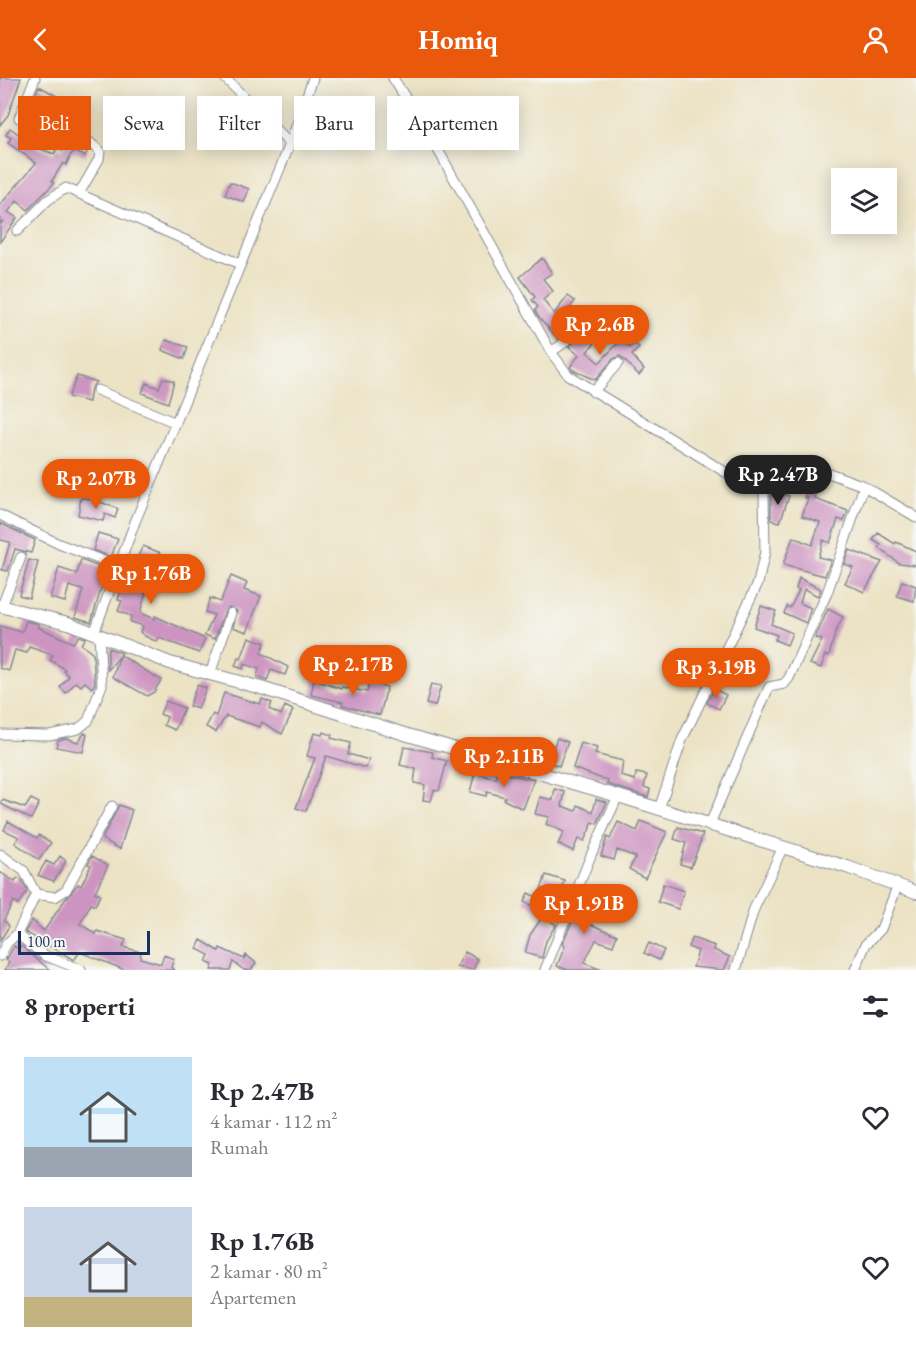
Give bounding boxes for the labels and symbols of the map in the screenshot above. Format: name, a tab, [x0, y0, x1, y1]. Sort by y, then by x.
pin: Rp 2.6B	[545, 305, 655, 356]
pin: Rp 2.47B	[716, 455, 840, 506]
pin: Rp 2.07B	[34, 459, 158, 510]
pin: Rp 1.76B	[89, 554, 213, 605]
pin: Rp 2.17B	[291, 645, 415, 696]
pin: Rp 3.19B	[654, 648, 778, 699]
pin: Rp 2.11B	[442, 737, 566, 788]
pin: Rp 1.91B	[522, 884, 646, 935]
scale bar	[18, 928, 150, 956]

